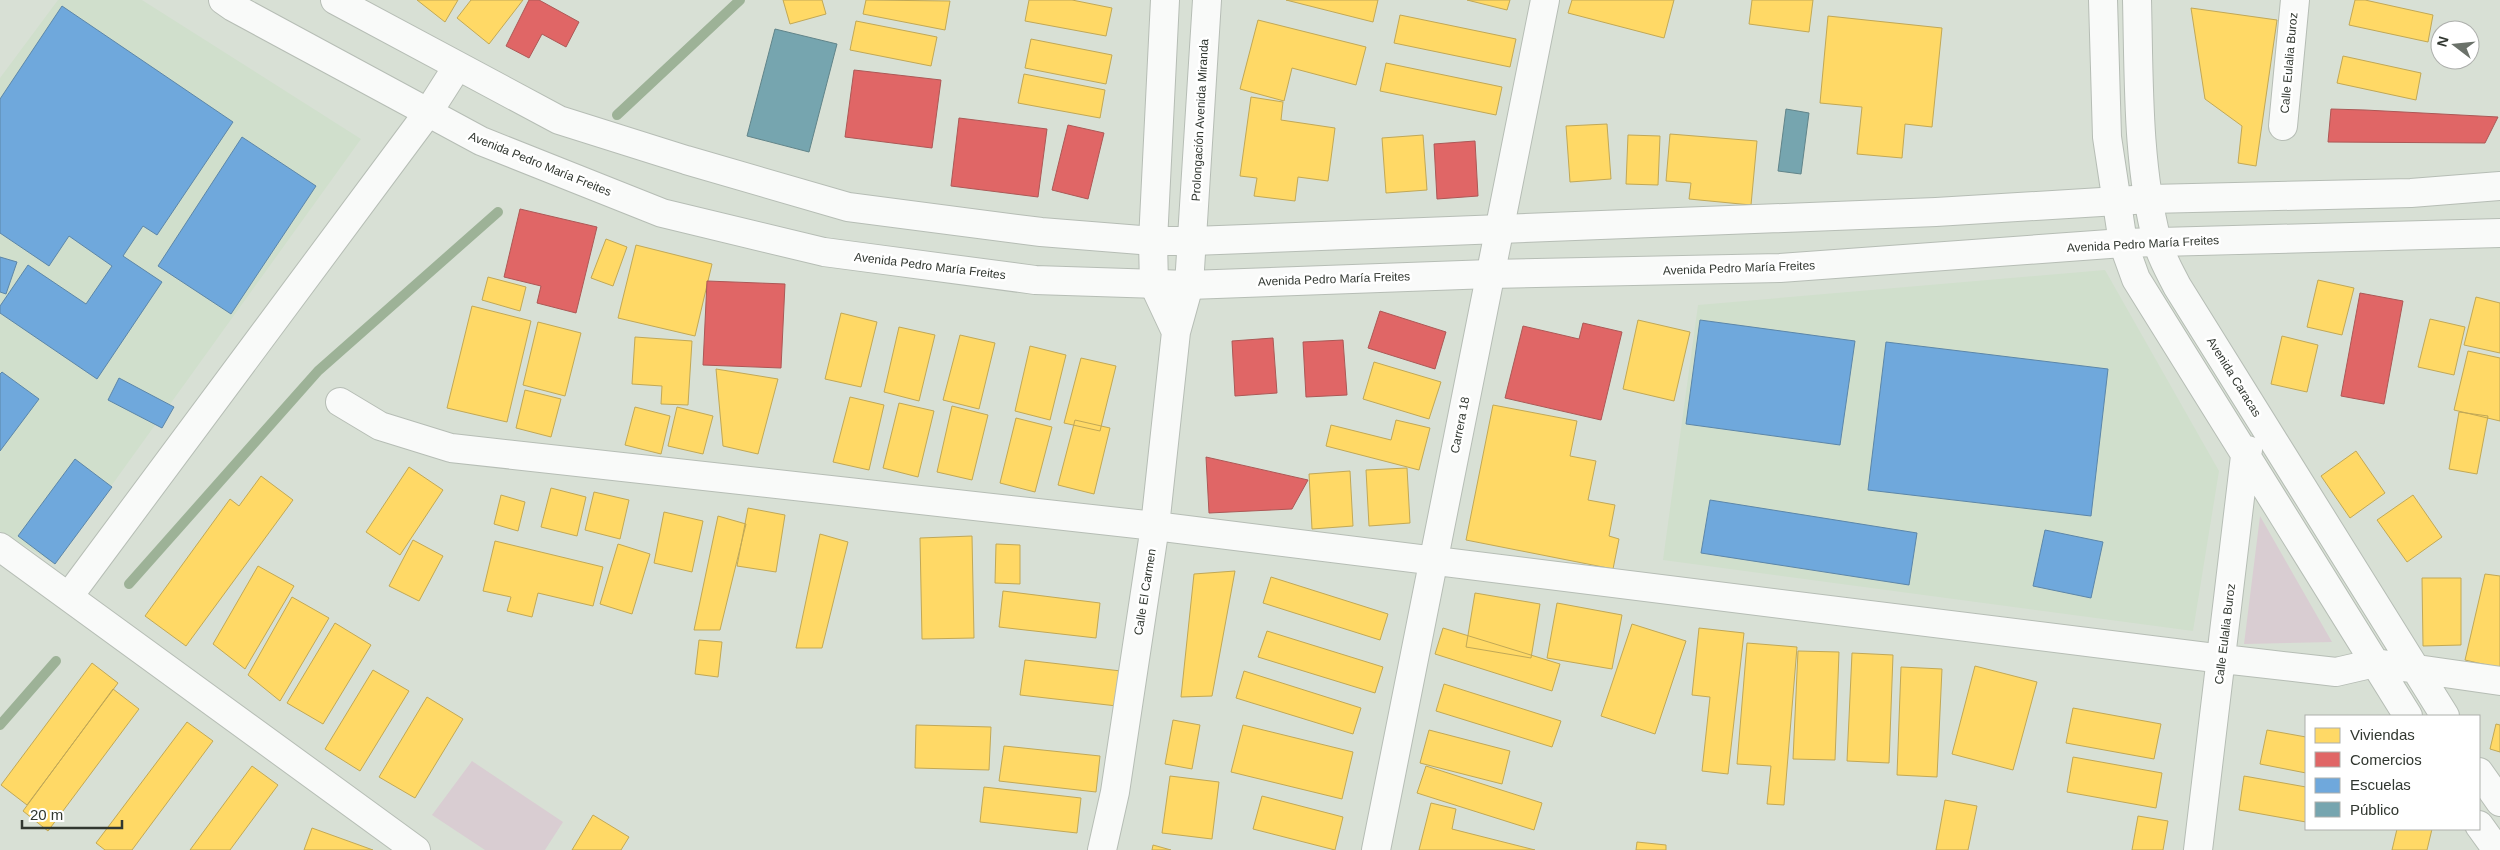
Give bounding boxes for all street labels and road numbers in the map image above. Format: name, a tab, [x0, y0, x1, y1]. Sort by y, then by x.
street label: Calle Eulalia Buroz	[2278, 12, 2300, 114]
street label: Prolongación Avenida Miranda	[1189, 38, 1211, 202]
street label: Avenida Pedro María Freites	[467, 129, 613, 199]
street label: Avenida Pedro María Freites	[2066, 233, 2220, 255]
street label: Avenida Pedro María Freites	[853, 250, 1007, 282]
street label: Avenida Pedro María Freites	[1663, 258, 1815, 278]
street label: Avenida Pedro María Freites	[1258, 269, 1410, 289]
street label: Avenida Caracas	[2204, 335, 2264, 419]
street label: Carrera 18	[1448, 395, 1472, 454]
street label: Calle El Carmen	[1131, 548, 1159, 636]
street label: Calle Eulalia Buroz	[2212, 583, 2238, 685]

